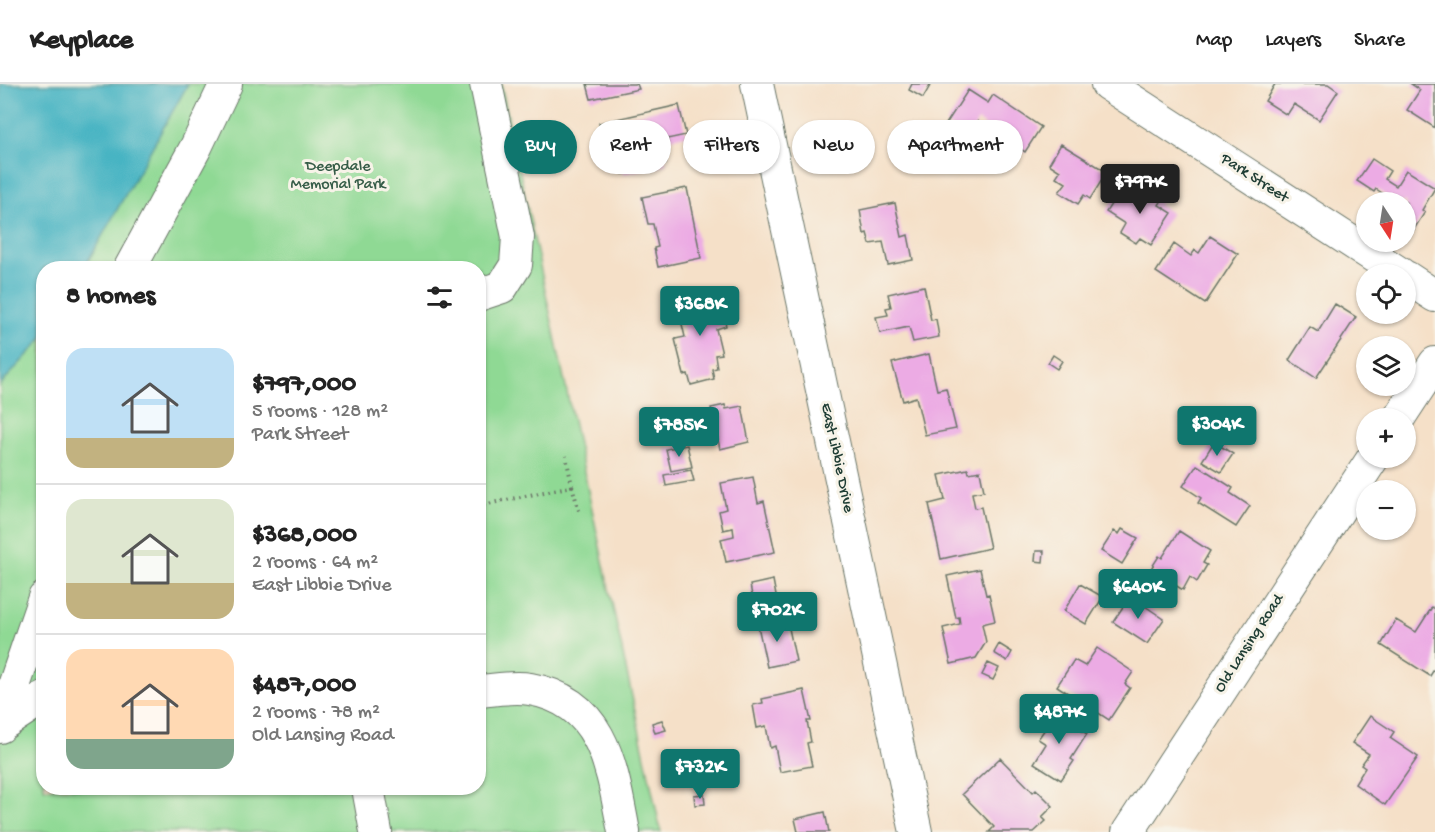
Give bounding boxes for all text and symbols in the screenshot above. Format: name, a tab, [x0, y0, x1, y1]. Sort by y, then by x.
text: Keyplace	[30, 25, 133, 58]
text: Map	[1196, 29, 1232, 54]
text: Layers	[1265, 29, 1321, 54]
text: Share	[1354, 29, 1405, 54]
chip: Buy	[504, 120, 577, 174]
chip: Rent	[589, 120, 671, 174]
chip: Filters	[683, 120, 780, 174]
chip: New	[792, 120, 875, 174]
chip: Apartment	[887, 120, 1023, 174]
street label: Park Street	[1216, 150, 1293, 209]
park label: Deepdale Memorial Park	[291, 158, 387, 195]
pin: $797K	[1098, 164, 1182, 215]
text: $797K	[1115, 172, 1165, 195]
north arrow	[1356, 192, 1416, 252]
map controls	[1356, 192, 1416, 540]
button: locate	[1356, 264, 1416, 324]
icon: filters	[423, 281, 456, 314]
text: 8 homes	[66, 282, 155, 313]
pin: $368K	[658, 286, 742, 337]
text: $368K	[674, 294, 726, 317]
button: layers	[1356, 336, 1416, 396]
text: $797,000	[252, 370, 356, 401]
icon: home	[114, 372, 186, 444]
text: 5 rooms · 128 m²	[252, 401, 388, 424]
street label: East Libbie Drive	[815, 401, 857, 515]
pin: $304K	[1175, 406, 1259, 457]
pin: $785K	[637, 407, 721, 458]
button: +	[1356, 408, 1416, 468]
text: $304K	[1191, 414, 1243, 437]
text: $785K	[653, 415, 705, 438]
text: Park Street	[252, 424, 348, 447]
button: −	[1356, 480, 1416, 540]
text: $368,000	[252, 521, 357, 552]
icon: home	[114, 523, 186, 595]
text: 2 rooms · 64 m²	[252, 552, 378, 575]
pin: $640K	[1096, 569, 1180, 620]
text: East Libbie Drive	[252, 575, 392, 598]
text: $640K	[1113, 577, 1163, 600]
street label: Old Lansing Road	[1211, 590, 1290, 697]
pin: $702K	[735, 592, 819, 643]
text: $702K	[751, 600, 803, 623]
text: $487,000	[252, 671, 356, 702]
icon: home	[114, 673, 186, 745]
pin: $487K	[1017, 694, 1101, 745]
text: 2 rooms · 78 m²	[252, 702, 380, 725]
text: $487K	[1034, 702, 1084, 725]
text: Old Lansing Road	[252, 725, 394, 748]
pin: $732K	[658, 749, 742, 800]
text: $732K	[675, 757, 725, 780]

